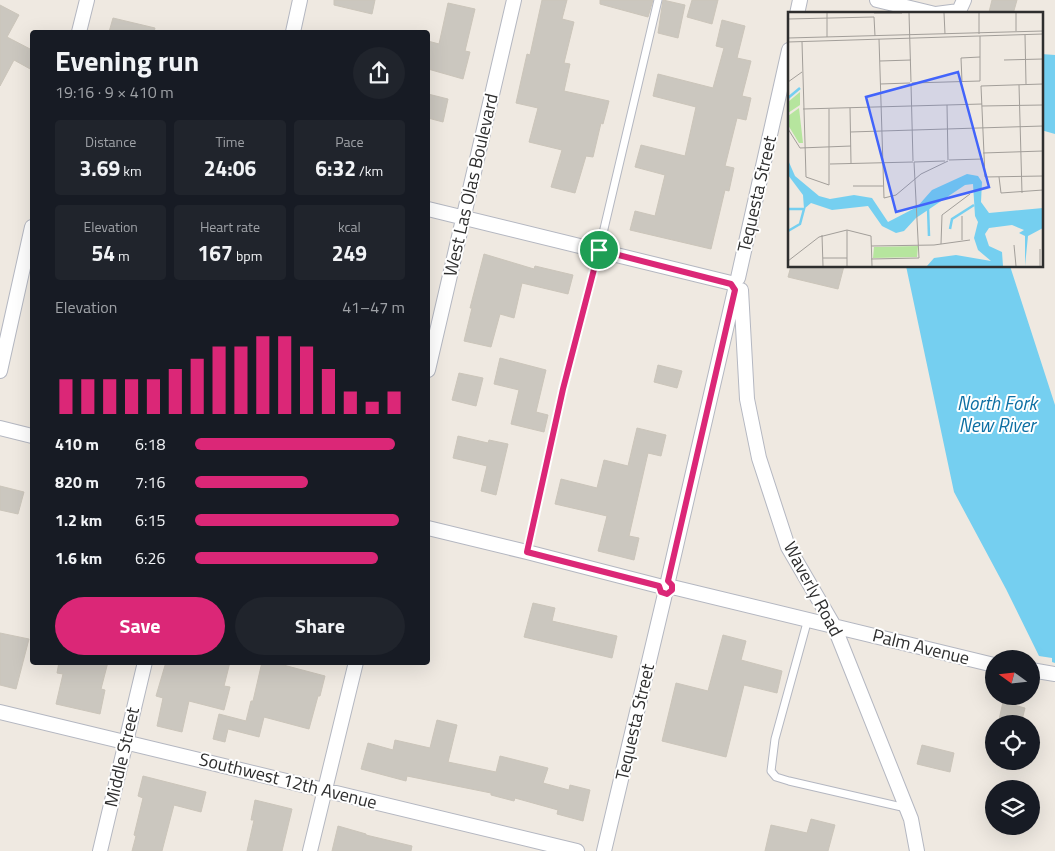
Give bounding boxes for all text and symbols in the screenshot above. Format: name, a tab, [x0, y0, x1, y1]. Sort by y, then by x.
inset map	[788, 12, 1042, 268]
text: Evening run	[55, 39, 199, 82]
button: share	[353, 47, 405, 99]
text: 19:16 · 9 × 410 m	[55, 80, 174, 104]
street label: West Las Olas Boulevard	[436, 91, 505, 279]
text: Distance	[85, 131, 136, 152]
text: Time	[215, 131, 245, 152]
text: Pace	[335, 131, 364, 152]
street label: Tequesta Street	[730, 132, 783, 255]
text: 3.69	[80, 152, 120, 184]
text: 24:06	[204, 152, 256, 184]
text: 6:32	[315, 152, 356, 184]
text: km	[120, 160, 142, 181]
text: /km	[356, 160, 383, 181]
text: Elevation	[83, 216, 138, 237]
text: Heart rate	[200, 216, 260, 237]
text: kcal	[338, 216, 361, 237]
pin	[578, 229, 620, 271]
icon: arrive	[585, 236, 613, 264]
text: 54	[92, 237, 115, 269]
text: 167	[198, 237, 233, 269]
text: 249	[332, 237, 367, 269]
text: m	[115, 245, 130, 266]
text: bpm	[233, 245, 262, 266]
text: Elevation	[55, 295, 117, 319]
text: 41–47 m	[342, 295, 405, 319]
water label: North Fork New River	[957, 388, 1039, 439]
text: 410 m	[55, 432, 99, 456]
text: 6:18	[135, 432, 165, 456]
text: 820 m	[55, 470, 99, 494]
text: 7:16	[135, 470, 165, 494]
text: 1.2 km	[55, 508, 102, 532]
text: 6:15	[135, 508, 165, 532]
street label: Waverly Road	[777, 536, 850, 641]
text: 1.6 km	[55, 546, 102, 570]
text: 6:26	[135, 546, 165, 570]
button: Save	[55, 597, 225, 655]
button: Share	[235, 597, 405, 655]
street label: Palm Avenue	[870, 621, 972, 672]
north arrow	[985, 650, 1040, 705]
map controls	[985, 650, 1040, 835]
street label: Tequesta Street	[608, 660, 661, 783]
street label: Middle Street	[97, 704, 146, 809]
button: locate	[985, 715, 1040, 770]
street label: Southwest 12th Avenue	[196, 745, 380, 816]
button: layers	[985, 780, 1040, 835]

